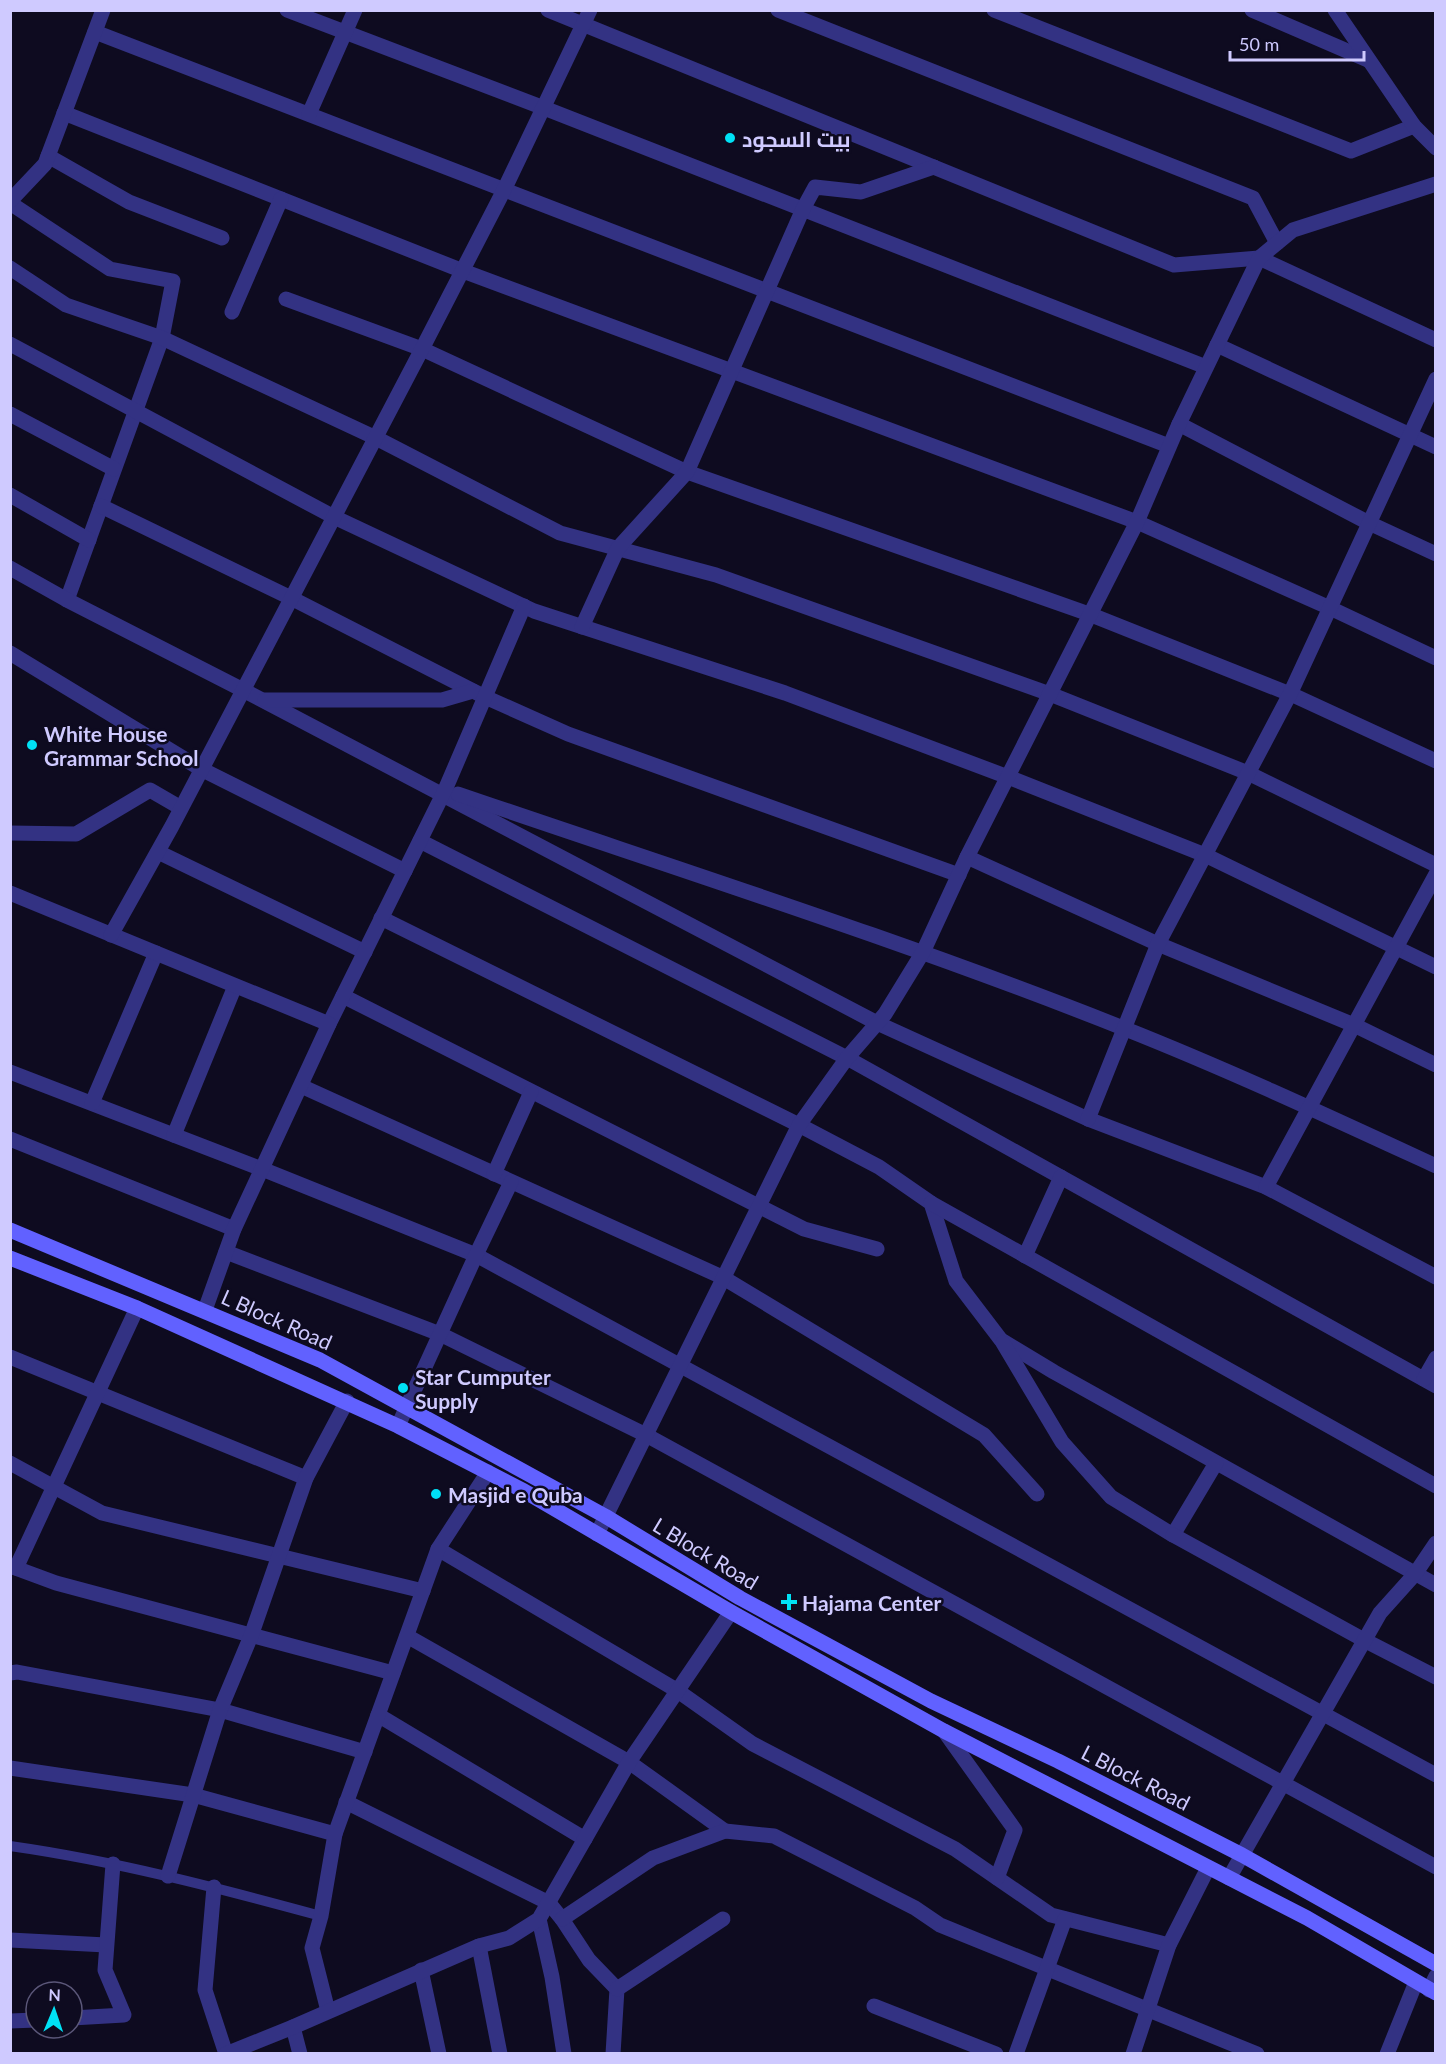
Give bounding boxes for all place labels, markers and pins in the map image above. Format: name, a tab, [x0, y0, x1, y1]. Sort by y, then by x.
place label: بیت السجود	[742, 126, 851, 153]
marker: بیت السجود	[723, 131, 737, 145]
place label: White House Grammar School	[44, 721, 199, 770]
marker: White House Grammar School	[25, 738, 39, 752]
place label: Star Cumputer Supply	[415, 1364, 551, 1413]
marker: Star Cumputer Supply	[396, 1381, 410, 1395]
place label: Masjid e Quba	[448, 1482, 583, 1507]
marker: Masjid e Quba	[429, 1487, 443, 1501]
place label: Hajama Center	[802, 1590, 941, 1615]
marker: Hajama Center	[780, 1593, 798, 1611]

